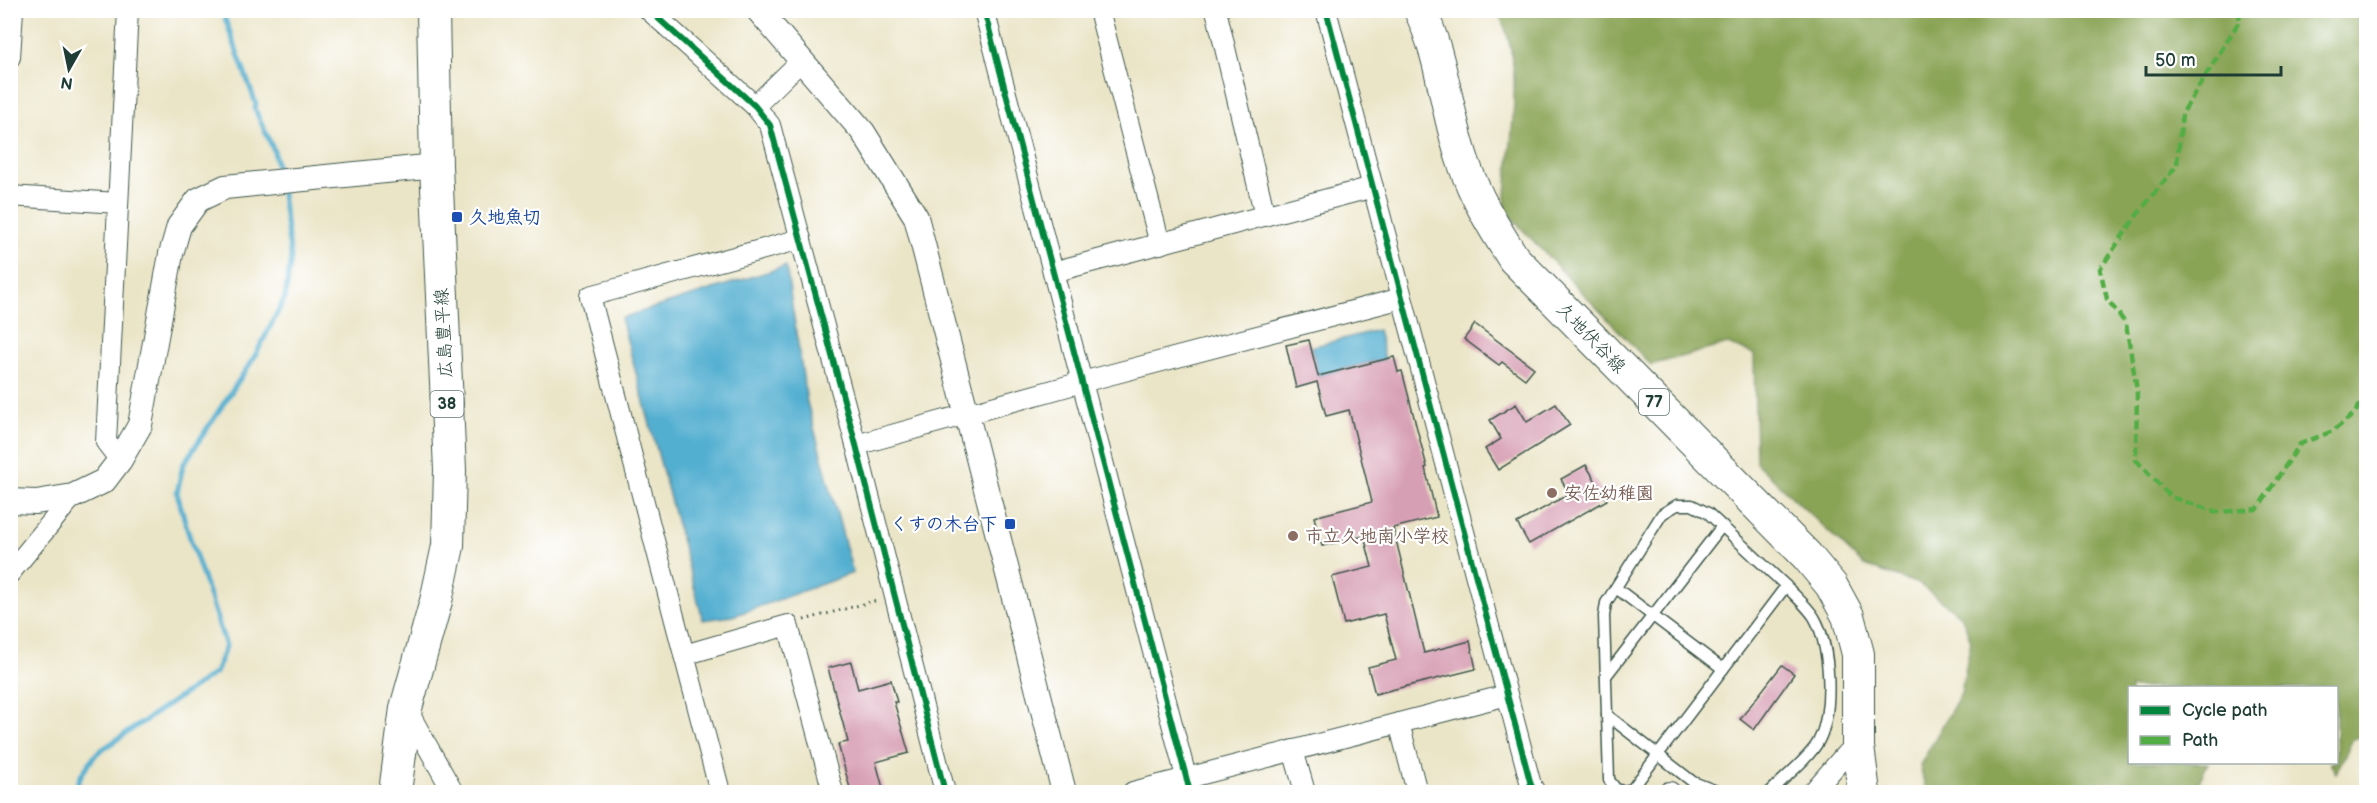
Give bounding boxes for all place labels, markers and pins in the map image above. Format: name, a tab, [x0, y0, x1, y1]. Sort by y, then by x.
place label: 久地魚切	[469, 207, 541, 228]
marker: 久地魚切	[450, 210, 464, 224]
place label: 安佐幼稚園	[1564, 483, 1654, 504]
marker: 安佐幼稚園	[1545, 486, 1559, 500]
place label: くすの木台下	[890, 514, 998, 535]
marker: くすの木台下	[1003, 517, 1017, 531]
place label: 市立久地南小学校	[1305, 526, 1449, 547]
marker: 市立久地南小学校	[1286, 529, 1300, 543]

